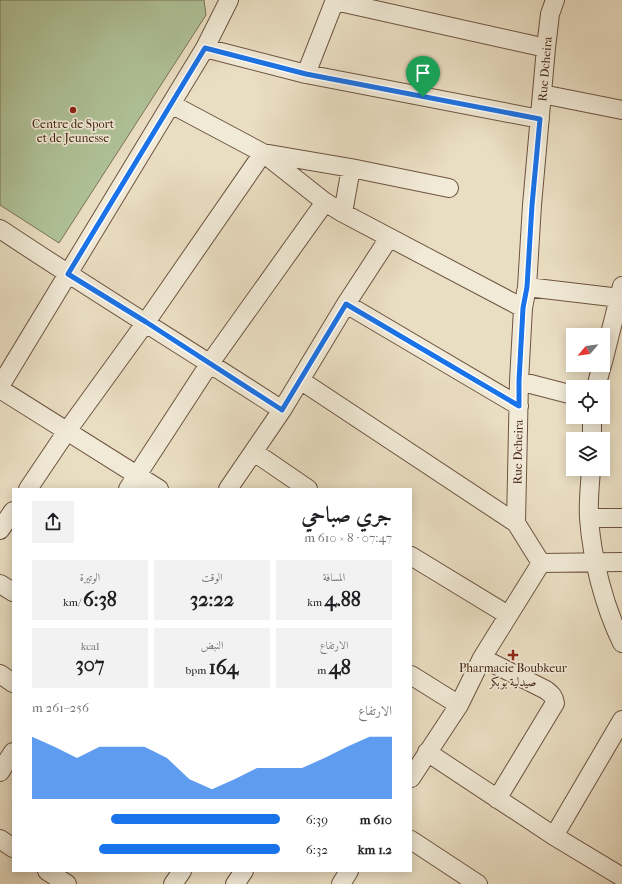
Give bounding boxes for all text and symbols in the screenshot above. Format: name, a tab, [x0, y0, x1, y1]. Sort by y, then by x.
street label: Rue Dcheira	[535, 36, 555, 102]
pin	[406, 56, 440, 97]
icon: arrive	[412, 62, 434, 84]
marker: Centre de Sport et de Jeunesse	[68, 105, 78, 115]
place label: Centre de Sport et de Jeunesse	[32, 117, 115, 145]
north arrow	[566, 328, 610, 372]
map controls	[566, 328, 610, 476]
button: locate	[566, 380, 610, 424]
street label: Rue Dcheira	[510, 419, 526, 485]
button: layers	[566, 432, 610, 476]
button: share	[32, 501, 74, 543]
text: جري صباحي	[301, 502, 392, 528]
text: 07:47 · 8 × 610 m	[304, 530, 392, 545]
text: الوتيرة	[80, 571, 100, 584]
text: الوقت	[201, 571, 223, 584]
text: المسافة	[323, 571, 345, 584]
text: 6:38	[83, 588, 117, 611]
text: 32:22	[190, 588, 234, 611]
text: 4.88	[324, 588, 361, 611]
text: /km	[63, 596, 83, 609]
text: km	[307, 596, 324, 609]
text: النبض	[201, 639, 223, 652]
text: الارتفاع	[320, 639, 348, 652]
text: kcal	[81, 640, 99, 653]
marker: Pharmacie Boubkeur صيدلية بوبكر	[508, 650, 518, 660]
text: 307	[76, 653, 104, 676]
text: 164	[209, 656, 238, 679]
text: 48	[329, 656, 351, 679]
place label: Pharmacie Boubkeur صيدلية بوبكر	[459, 661, 568, 690]
text: bpm	[186, 664, 209, 677]
text: m	[317, 664, 329, 677]
text: 256–261 m	[32, 700, 89, 715]
text: الارتفاع	[358, 703, 392, 718]
text: 6:39	[306, 812, 328, 827]
text: 610 m	[360, 812, 392, 827]
text: 6:32	[306, 842, 328, 857]
text: 1.2 km	[358, 842, 392, 857]

